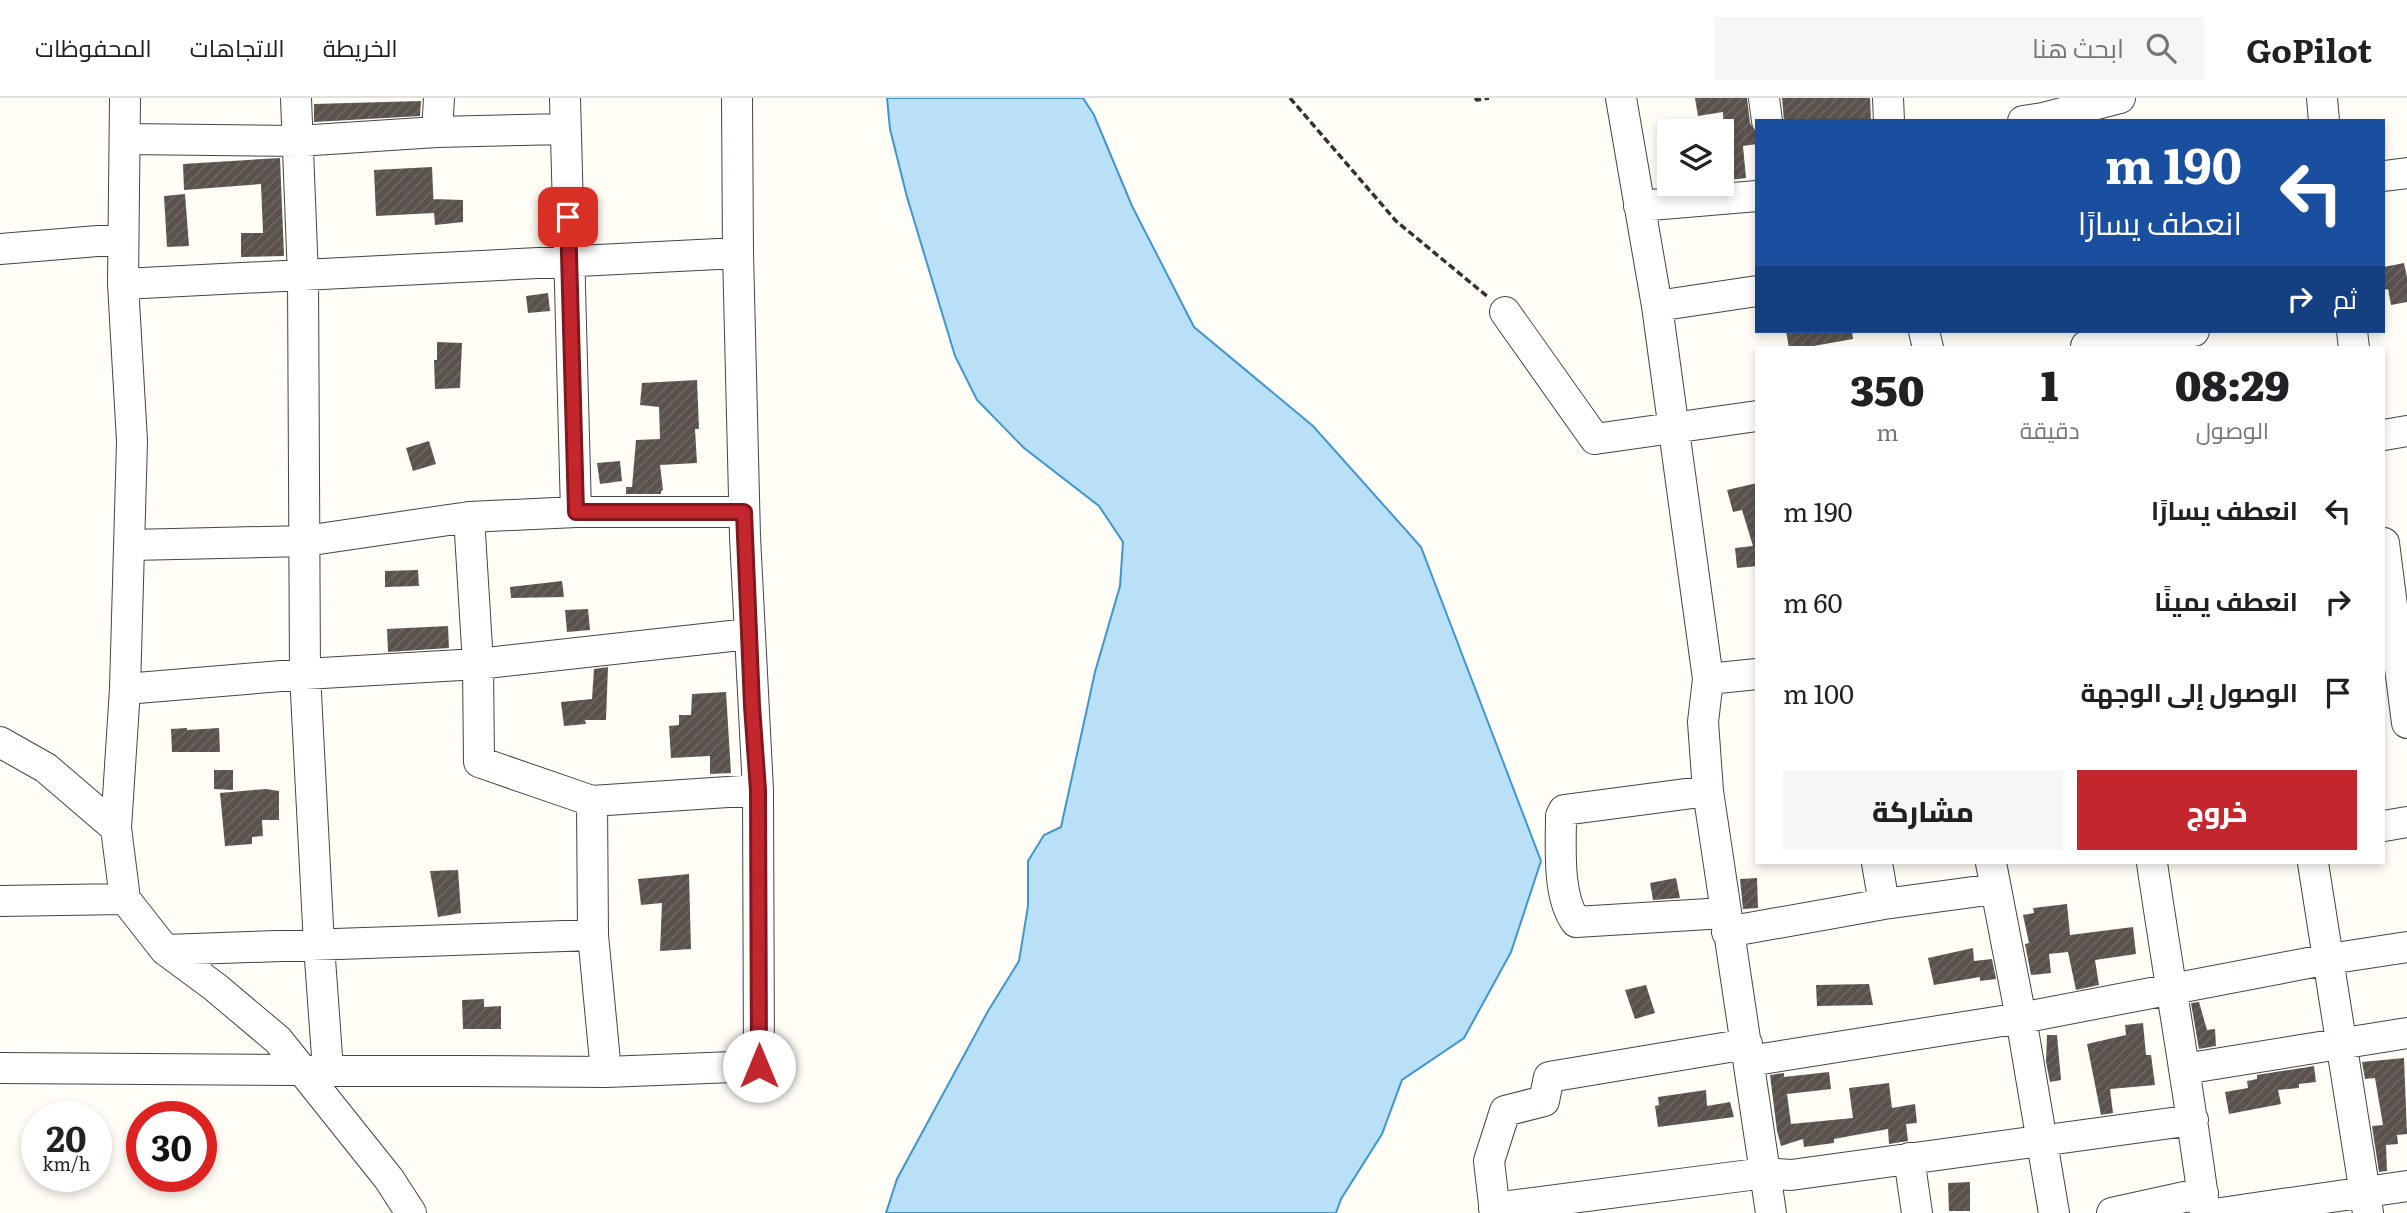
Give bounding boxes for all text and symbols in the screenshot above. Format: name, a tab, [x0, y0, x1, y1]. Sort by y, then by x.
search box	[1714, 17, 2204, 80]
text: GoPilot	[2246, 24, 2372, 73]
text: ابحث هنا	[2032, 27, 2124, 66]
text: المحفوظات	[35, 29, 152, 64]
text: الاتجاهات	[190, 29, 285, 64]
text: الخريطة	[323, 29, 398, 64]
icon: search	[2142, 29, 2180, 67]
map controls	[1657, 119, 1734, 196]
button: layers	[1657, 119, 1734, 196]
text: 190 m	[2105, 126, 2242, 199]
icon: left	[2266, 147, 2357, 238]
pin	[538, 187, 598, 247]
text: انعطف يسارًا	[2078, 197, 2242, 245]
icon: arrive	[549, 198, 587, 236]
text: ثم	[2333, 278, 2357, 317]
icon: right	[2281, 280, 2319, 318]
text: 1	[2041, 352, 2058, 414]
text: 08:29	[2175, 352, 2290, 414]
text: 350	[1850, 357, 1924, 419]
text: دقيقة	[2020, 412, 2080, 446]
text: الوصول	[2196, 412, 2269, 446]
text: m	[1876, 414, 1899, 448]
text: انعطف يسارًا	[2151, 489, 2298, 528]
text: 190 m	[1783, 491, 1853, 530]
icon: left	[2319, 492, 2357, 530]
text: انعطف يمينًا	[2154, 580, 2298, 619]
text: 60 m	[1783, 582, 1842, 621]
icon: right	[2319, 583, 2357, 621]
text: الوصول إلى الوجهة	[2080, 671, 2298, 710]
text: 100 m	[1783, 673, 1854, 712]
icon: arrive	[2319, 674, 2357, 712]
button: مشاركة	[1783, 770, 2063, 850]
button: خروج	[2077, 770, 2357, 850]
position arrow	[722, 1029, 796, 1103]
speed limit sign: 30	[126, 1101, 217, 1192]
text: 20	[46, 1111, 87, 1163]
text: km/h	[43, 1150, 90, 1177]

